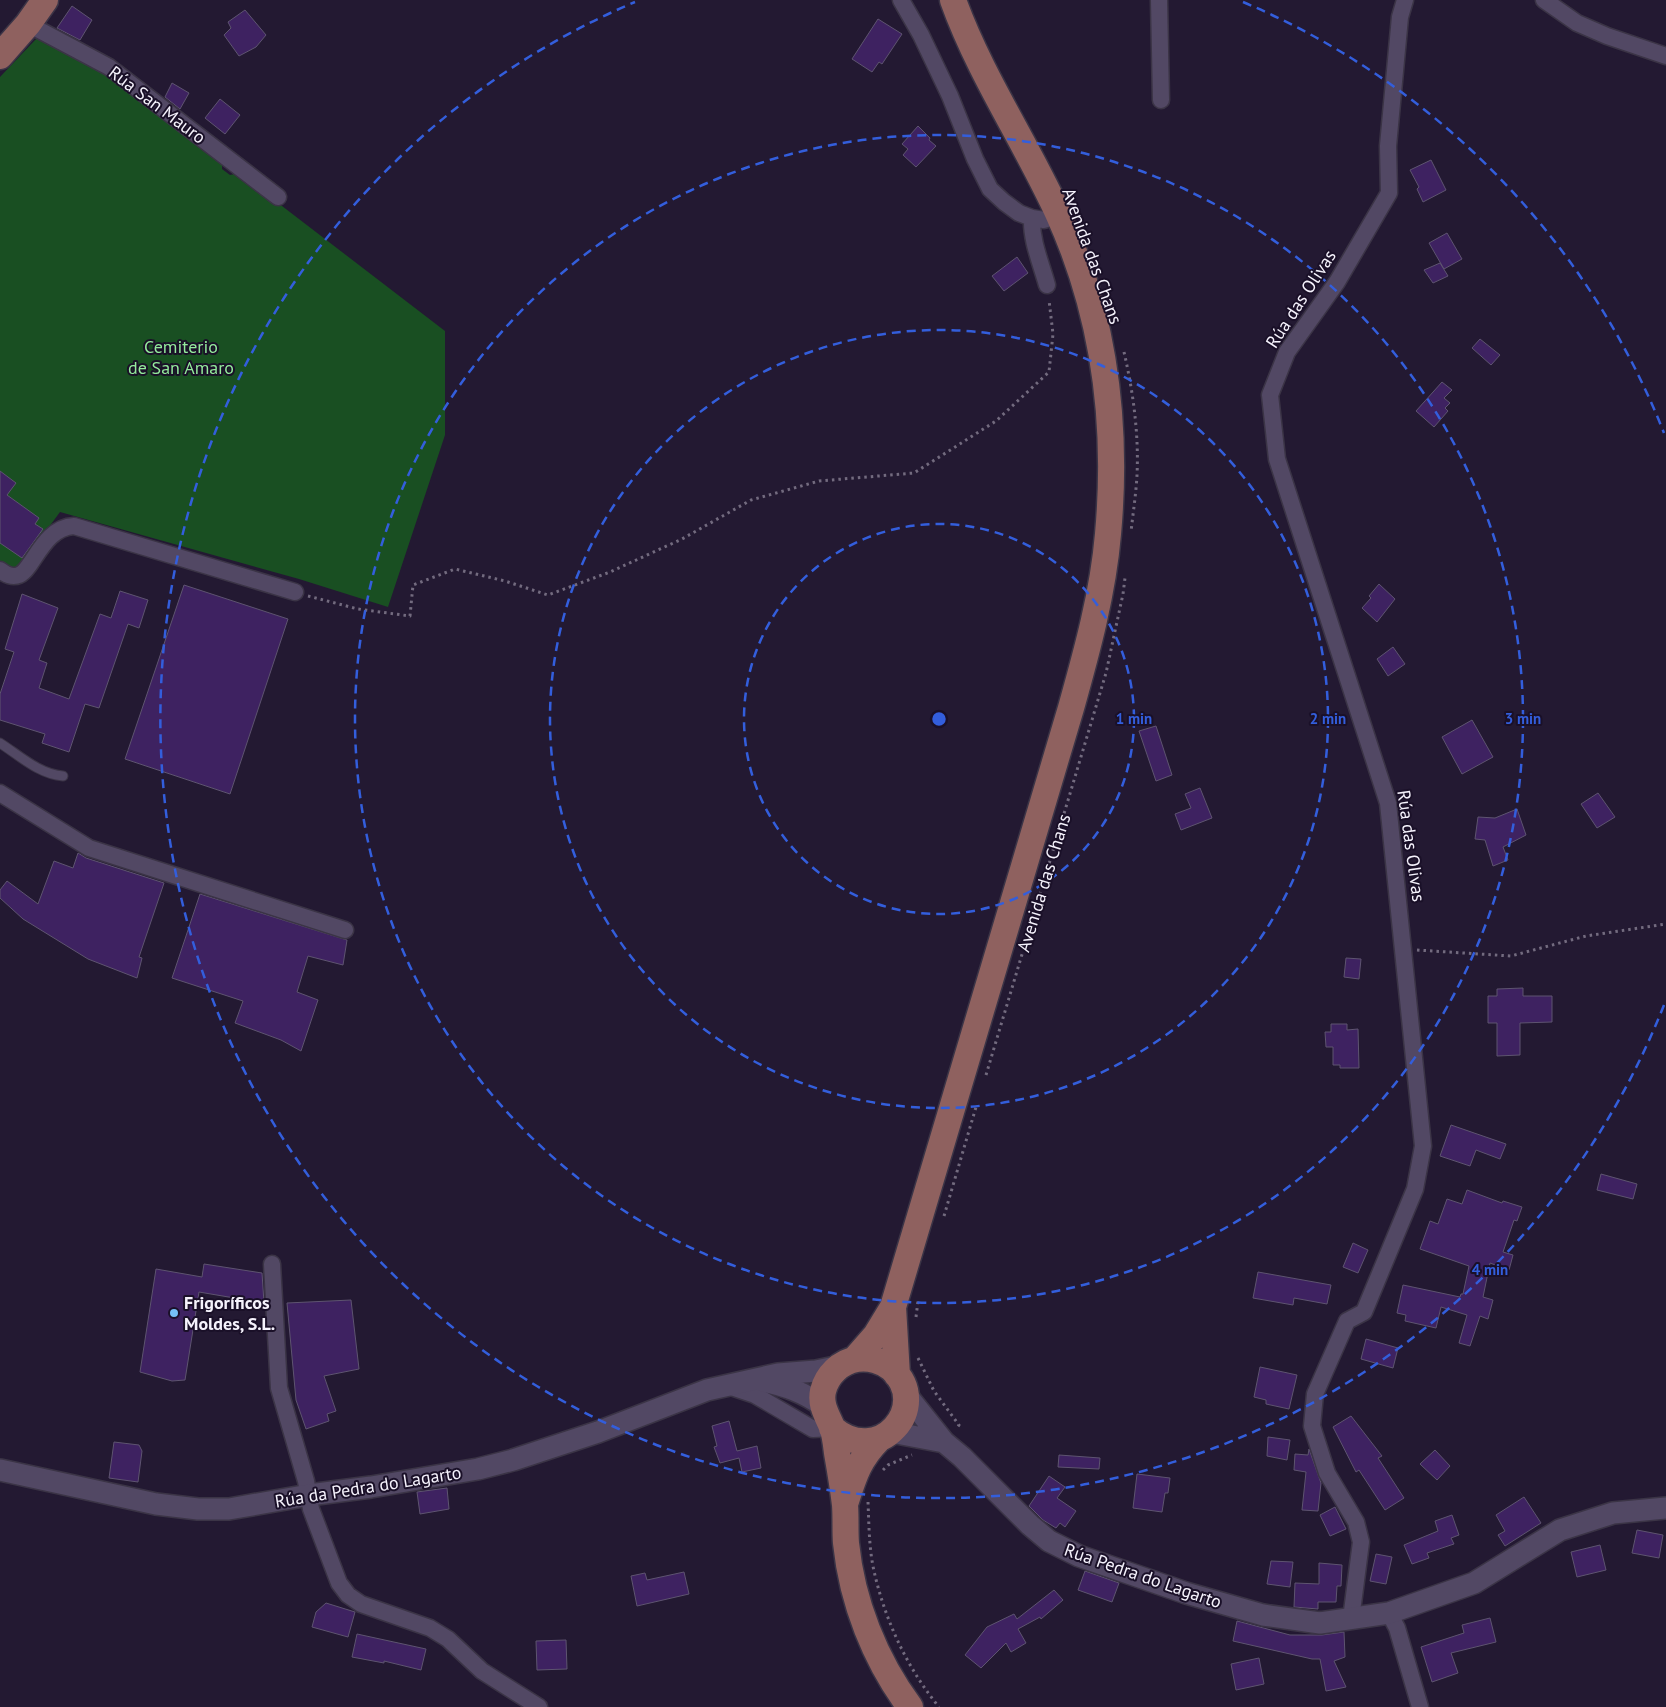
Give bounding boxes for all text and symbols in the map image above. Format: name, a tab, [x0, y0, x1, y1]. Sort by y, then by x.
street label: Rúa San Mauro	[104, 61, 210, 149]
street label: Avenida das Chans	[1057, 185, 1128, 327]
street label: Rúa das Olivas	[1260, 245, 1341, 352]
park label: Cemiterio de San Amaro	[128, 335, 234, 379]
text: 1 min	[1116, 709, 1152, 728]
text: 2 min	[1310, 709, 1346, 728]
text: 3 min	[1505, 709, 1541, 728]
centre of rings	[930, 710, 948, 728]
street label: Rúa das Olivas	[1392, 789, 1431, 903]
street label: Avenida das Chans	[1012, 811, 1075, 955]
text: 4 min	[1472, 1260, 1508, 1279]
place label: Frigoríficos Moldes, S.L.	[184, 1291, 275, 1335]
marker: Frigoríficos Moldes, S.L.	[168, 1307, 180, 1319]
street label: Rúa da Pedra do Lagarto	[273, 1460, 463, 1513]
street label: Rúa Pedra do Lagarto	[1061, 1538, 1225, 1613]

